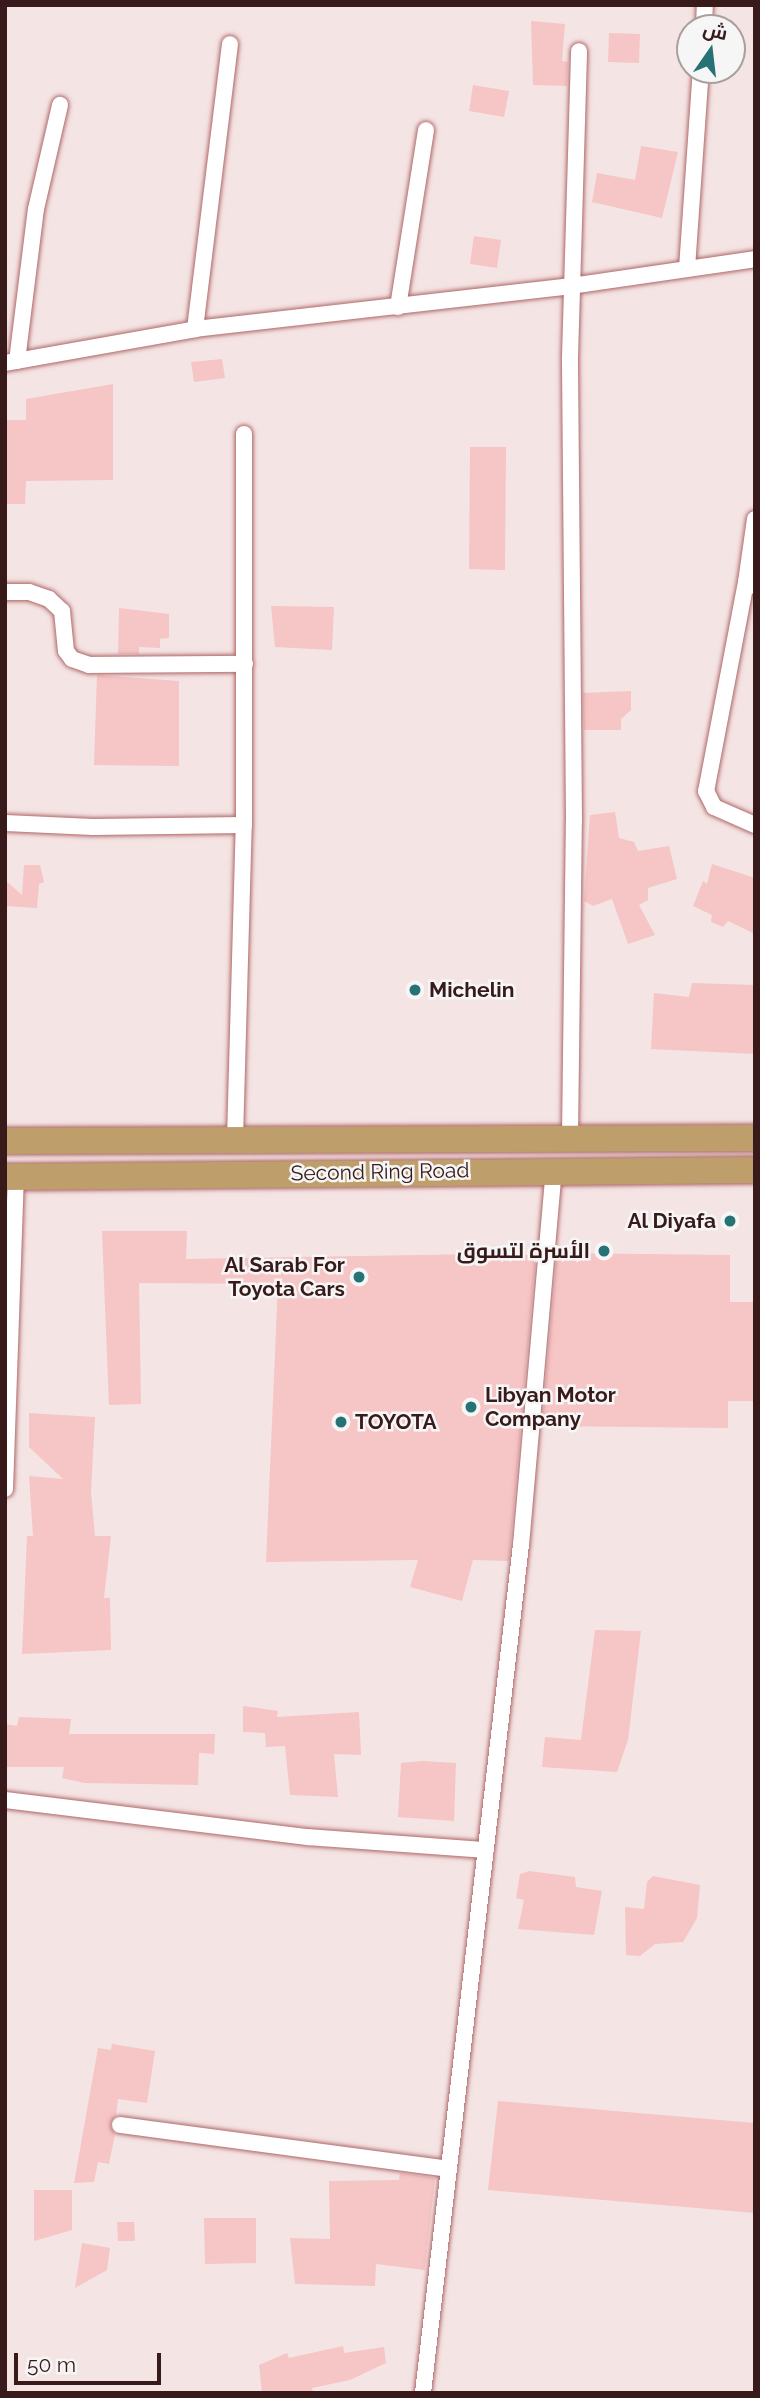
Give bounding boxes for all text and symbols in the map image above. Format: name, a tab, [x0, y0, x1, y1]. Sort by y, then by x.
north arrow	[676, 14, 746, 84]
text: ش	[701, 17, 730, 44]
place label: Michelin	[429, 977, 514, 1003]
marker: Michelin	[407, 982, 423, 998]
street label: Second Ring Road	[290, 1158, 470, 1186]
place label: Al Diyafa	[627, 1208, 716, 1234]
marker: Al Diyafa	[722, 1213, 738, 1229]
place label: الأسرة لتسوق	[457, 1238, 590, 1264]
marker: الأسرة لتسوق	[596, 1243, 612, 1259]
place label: Al Sarab For Toyota Cars	[224, 1252, 345, 1302]
marker: Al Sarab For Toyota Cars	[351, 1269, 367, 1285]
place label: Libyan Motor Company	[485, 1382, 616, 1432]
marker: Libyan Motor Company	[463, 1399, 479, 1415]
place label: TOYOTA	[355, 1409, 437, 1435]
marker: TOYOTA	[333, 1414, 349, 1430]
scale bar	[18, 2338, 164, 2382]
text: 50 m	[27, 2352, 76, 2377]

